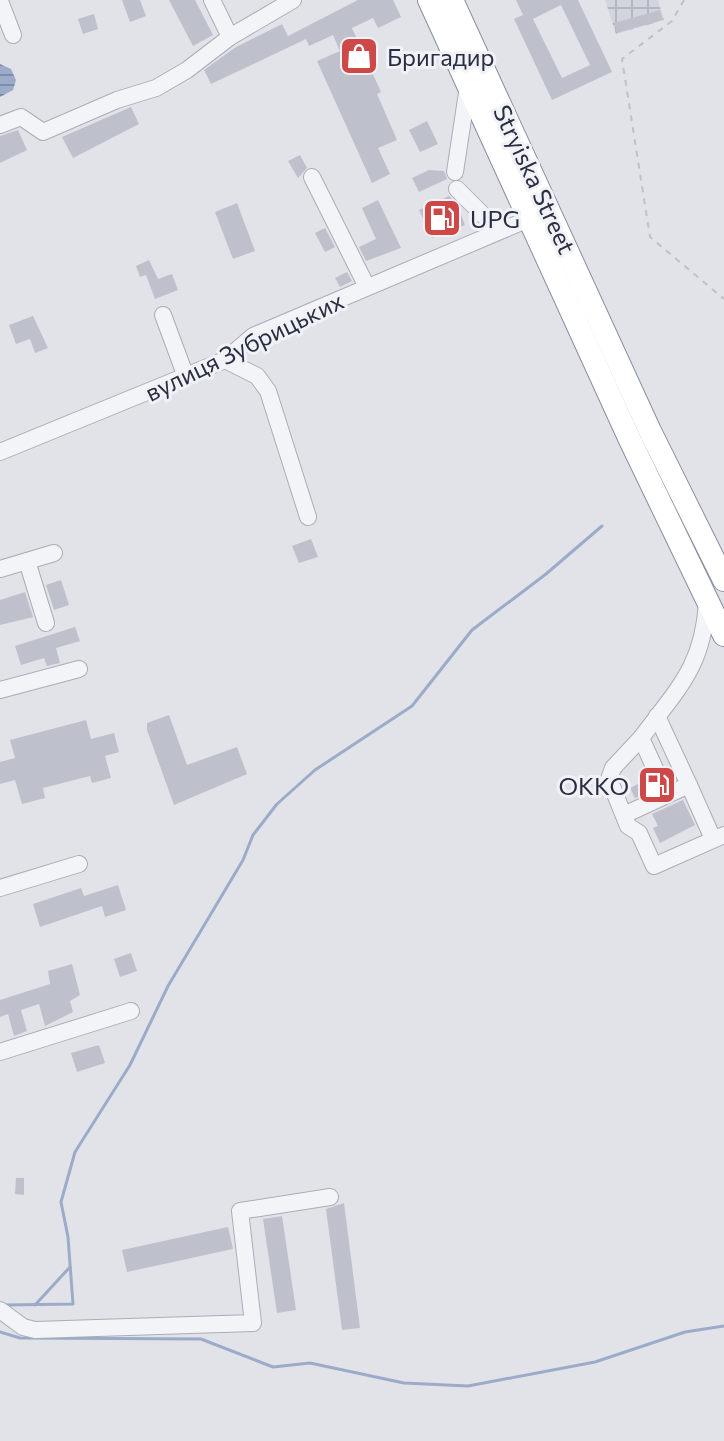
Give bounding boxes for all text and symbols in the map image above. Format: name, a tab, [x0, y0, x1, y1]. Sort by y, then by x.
shop icon: Бригадир	[338, 35, 380, 77]
place label: Бригадир	[387, 42, 495, 71]
street label: Stryiska Street	[488, 100, 582, 258]
fuel station icon: UPG	[421, 197, 463, 239]
place label: UPG	[470, 204, 520, 233]
street label: вулиця Зубрицьких	[140, 285, 348, 407]
fuel station icon: OKKO	[636, 764, 678, 806]
place label: OKKO	[558, 771, 629, 800]

